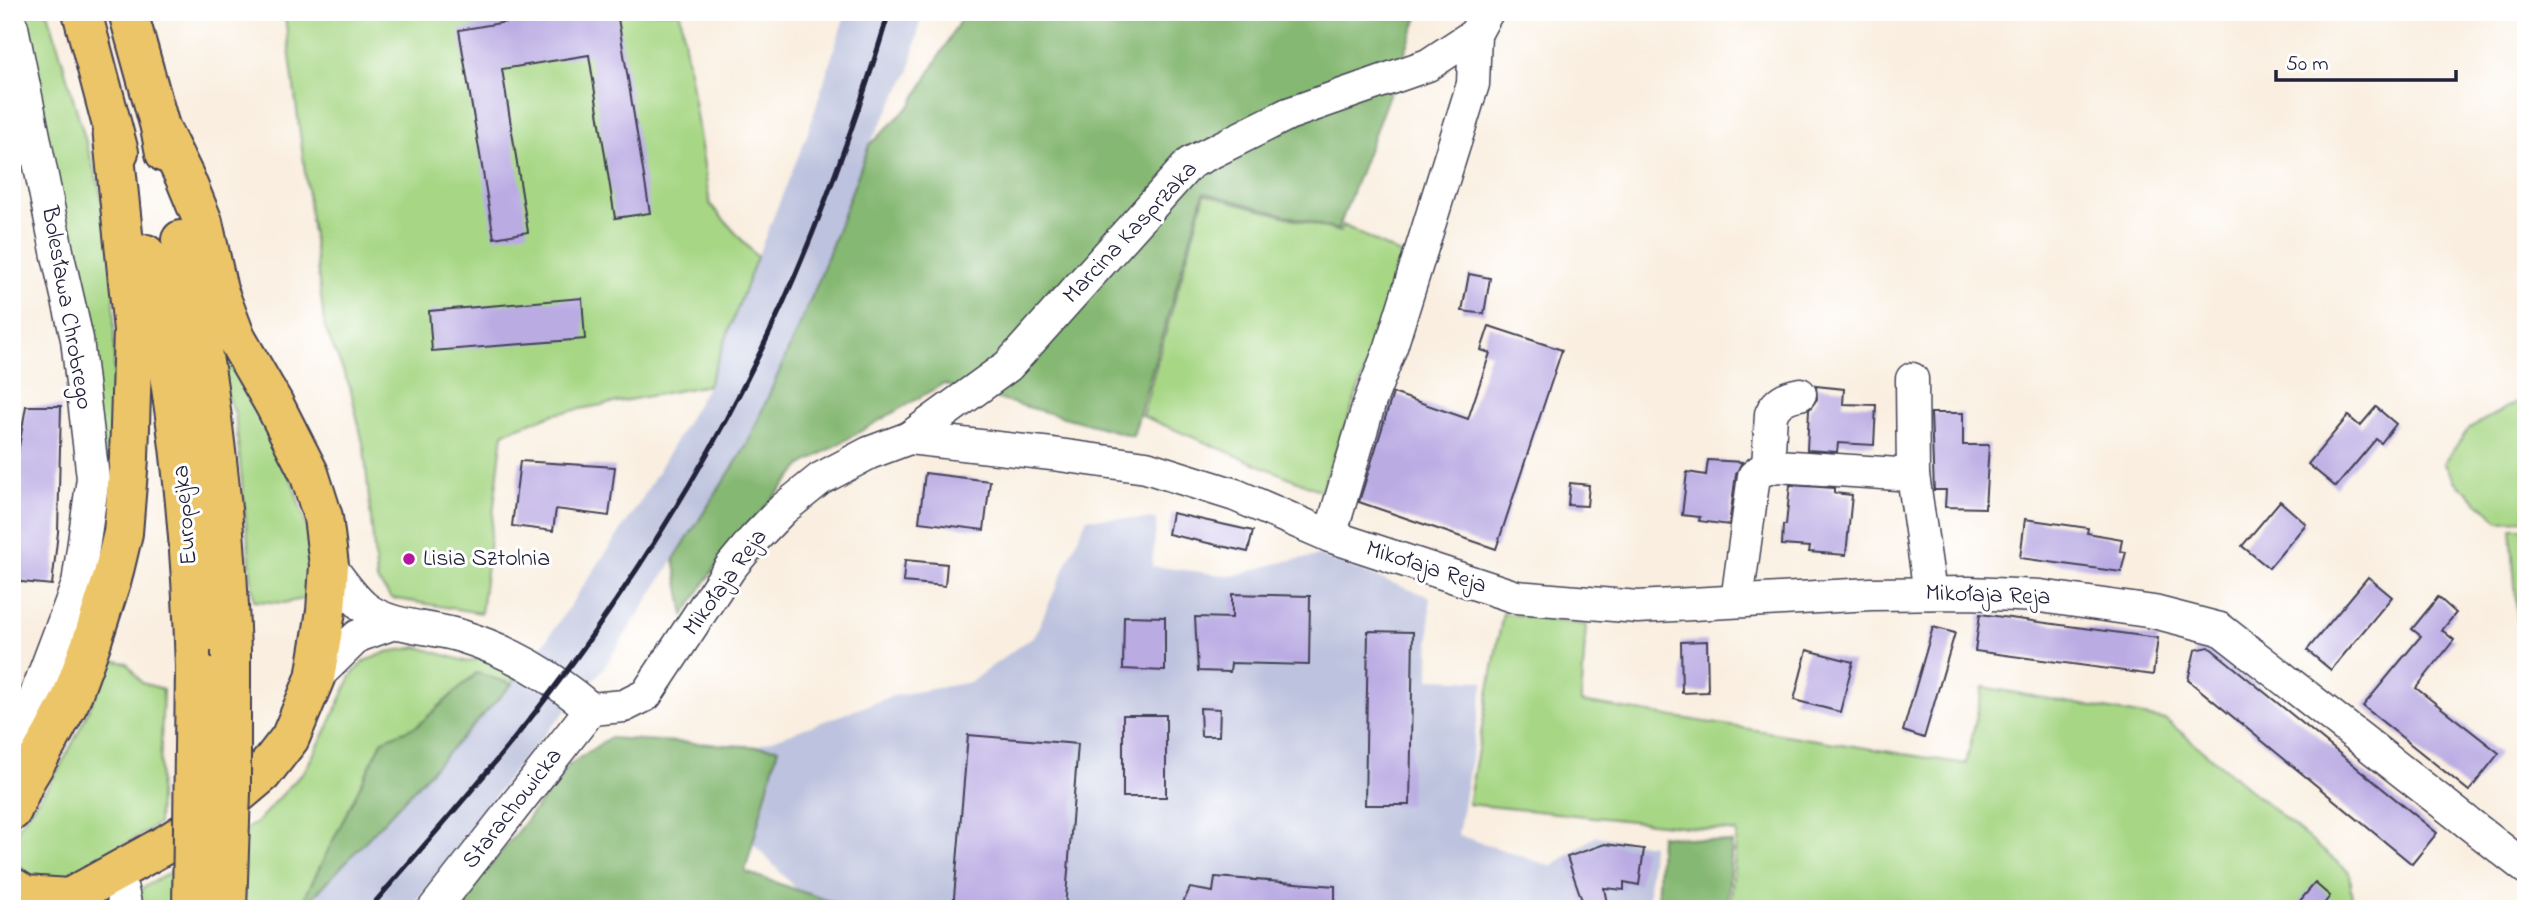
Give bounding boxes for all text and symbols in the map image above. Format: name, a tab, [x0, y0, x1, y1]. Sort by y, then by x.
scale bar	[2276, 38, 2456, 82]
text: 50 m	[2286, 50, 2329, 80]
street label: Marcina Kasprzaka	[1055, 154, 1207, 312]
street label: Bolesława Chrobrego	[31, 203, 101, 412]
street label: Europejka	[164, 464, 208, 566]
street label: Mikołaja Reja	[675, 522, 777, 644]
street label: Mikołaja Reja	[1361, 532, 1491, 604]
place label: Lisia Sztolnia	[423, 542, 550, 577]
marker: Lisia Sztolnia	[401, 551, 417, 567]
street label: Mikołaja Reja	[1925, 576, 2051, 616]
street label: Starachowicka	[454, 741, 572, 877]

